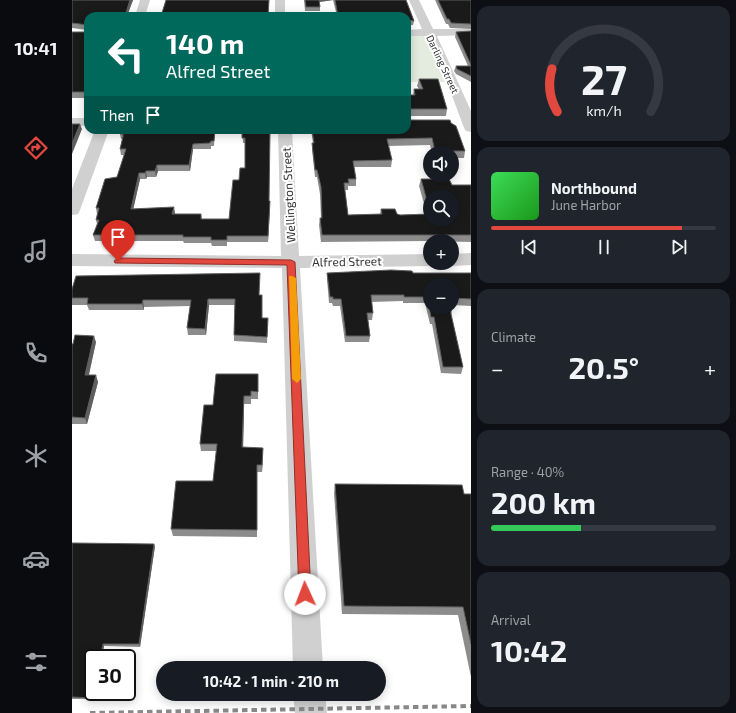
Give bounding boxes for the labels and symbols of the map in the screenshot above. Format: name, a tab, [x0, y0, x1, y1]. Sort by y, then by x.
street label: Darling Street	[424, 33, 462, 95]
street label: Wellington Street	[278, 146, 297, 243]
pin	[101, 220, 135, 261]
street label: Alfred Street	[312, 253, 382, 269]
position arrow	[284, 573, 326, 615]
speed limit sign: 30	[84, 649, 136, 701]

